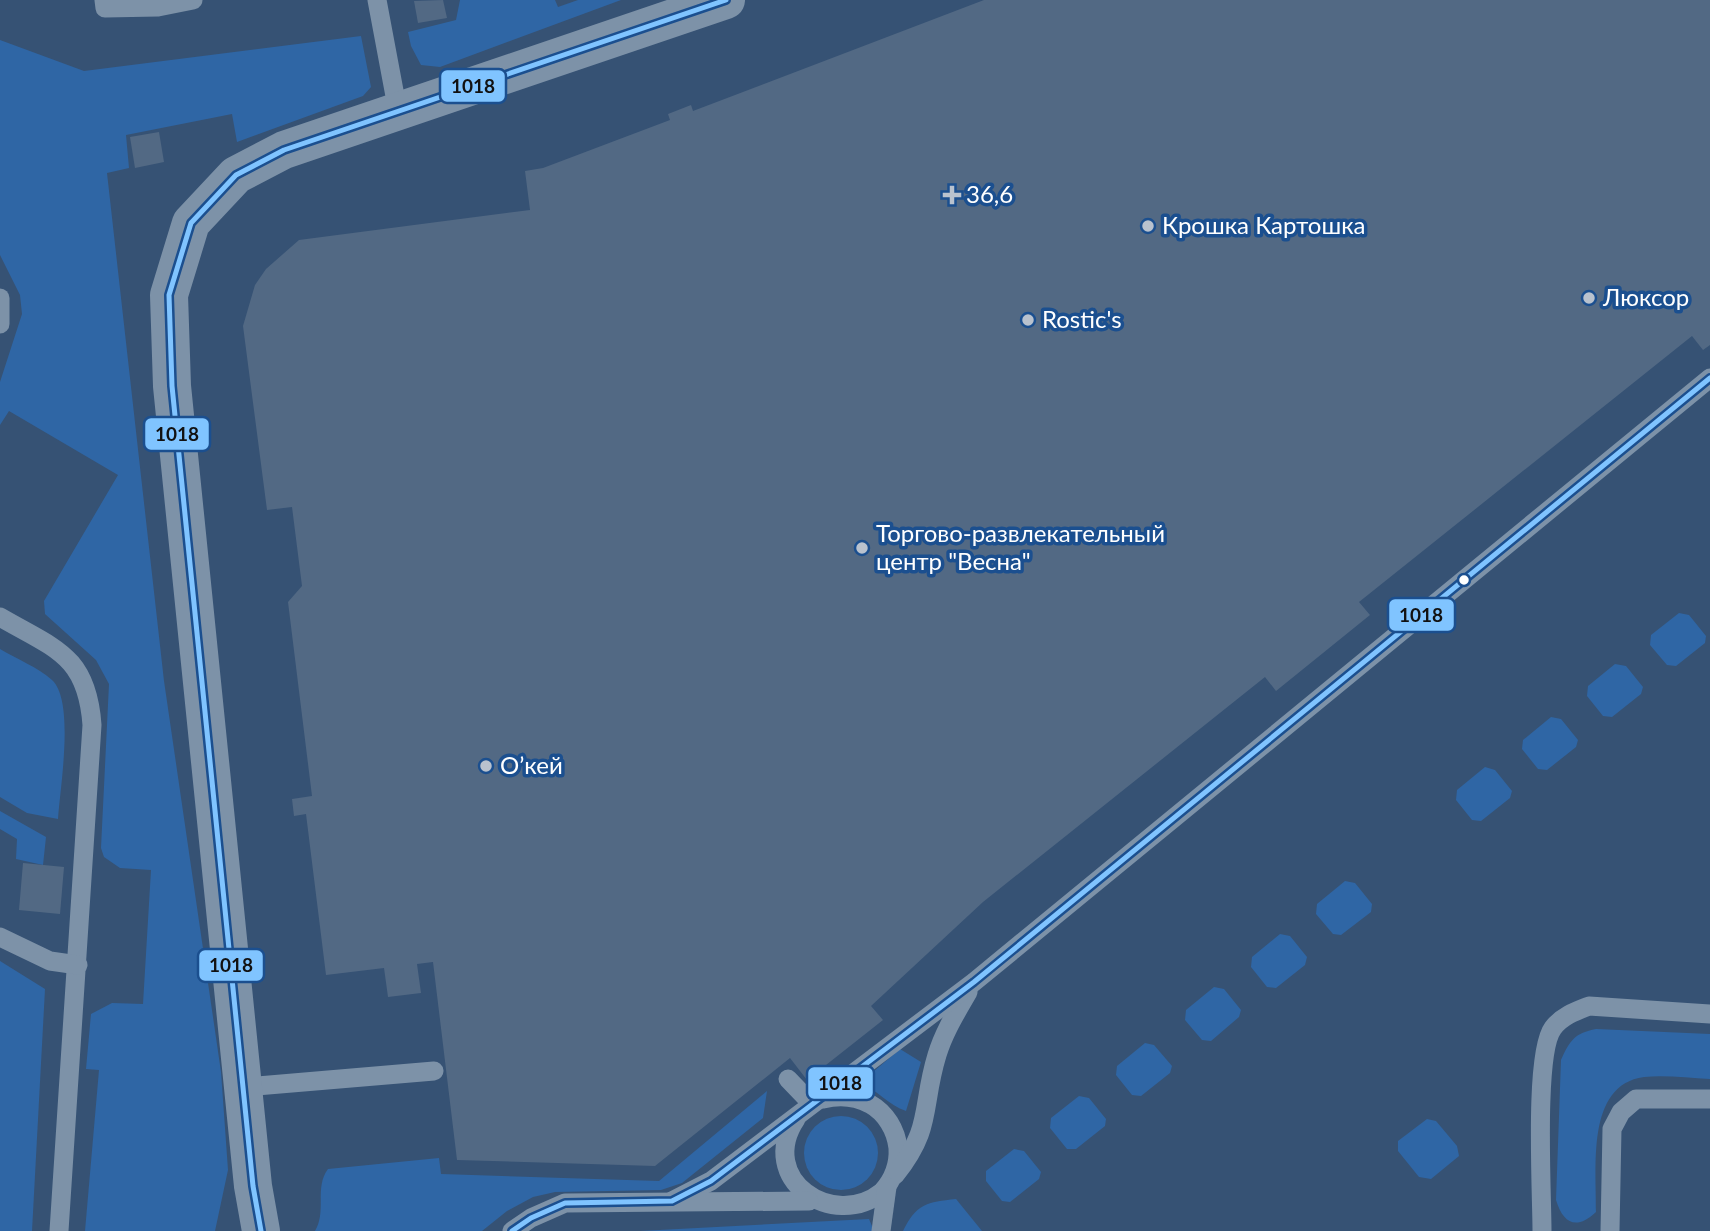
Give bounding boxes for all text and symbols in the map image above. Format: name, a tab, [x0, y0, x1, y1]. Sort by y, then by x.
line badge: 1018	[440, 69, 506, 103]
text: 1018	[451, 74, 495, 97]
place label: 36,6	[966, 179, 1013, 208]
marker: 36,6	[944, 187, 960, 203]
place label: Крошка Картошка	[1162, 210, 1365, 239]
marker: Крошка Картошка	[1140, 218, 1156, 234]
place label: Люксор	[1602, 282, 1689, 311]
marker: Люксор	[1581, 290, 1597, 306]
place label: Rostic's	[1042, 304, 1122, 333]
marker: Rostic's	[1020, 312, 1036, 328]
line badge: 1018	[144, 417, 210, 451]
text: 1018	[155, 422, 199, 445]
place label: Торгово-развлекательный центр "Весна"	[876, 518, 1165, 575]
marker: Торгово-развлекательный центр "Весна"	[854, 540, 870, 556]
unlabelled marker	[1457, 573, 1471, 587]
line badge: 1018	[1388, 598, 1455, 632]
text: 1018	[1399, 603, 1443, 626]
place label: О’кей	[500, 750, 563, 779]
marker: О’кей	[478, 758, 494, 774]
line badge: 1018	[198, 949, 264, 982]
text: 1018	[209, 953, 253, 976]
line badge: 1018	[807, 1066, 874, 1100]
text: 1018	[818, 1071, 862, 1094]

